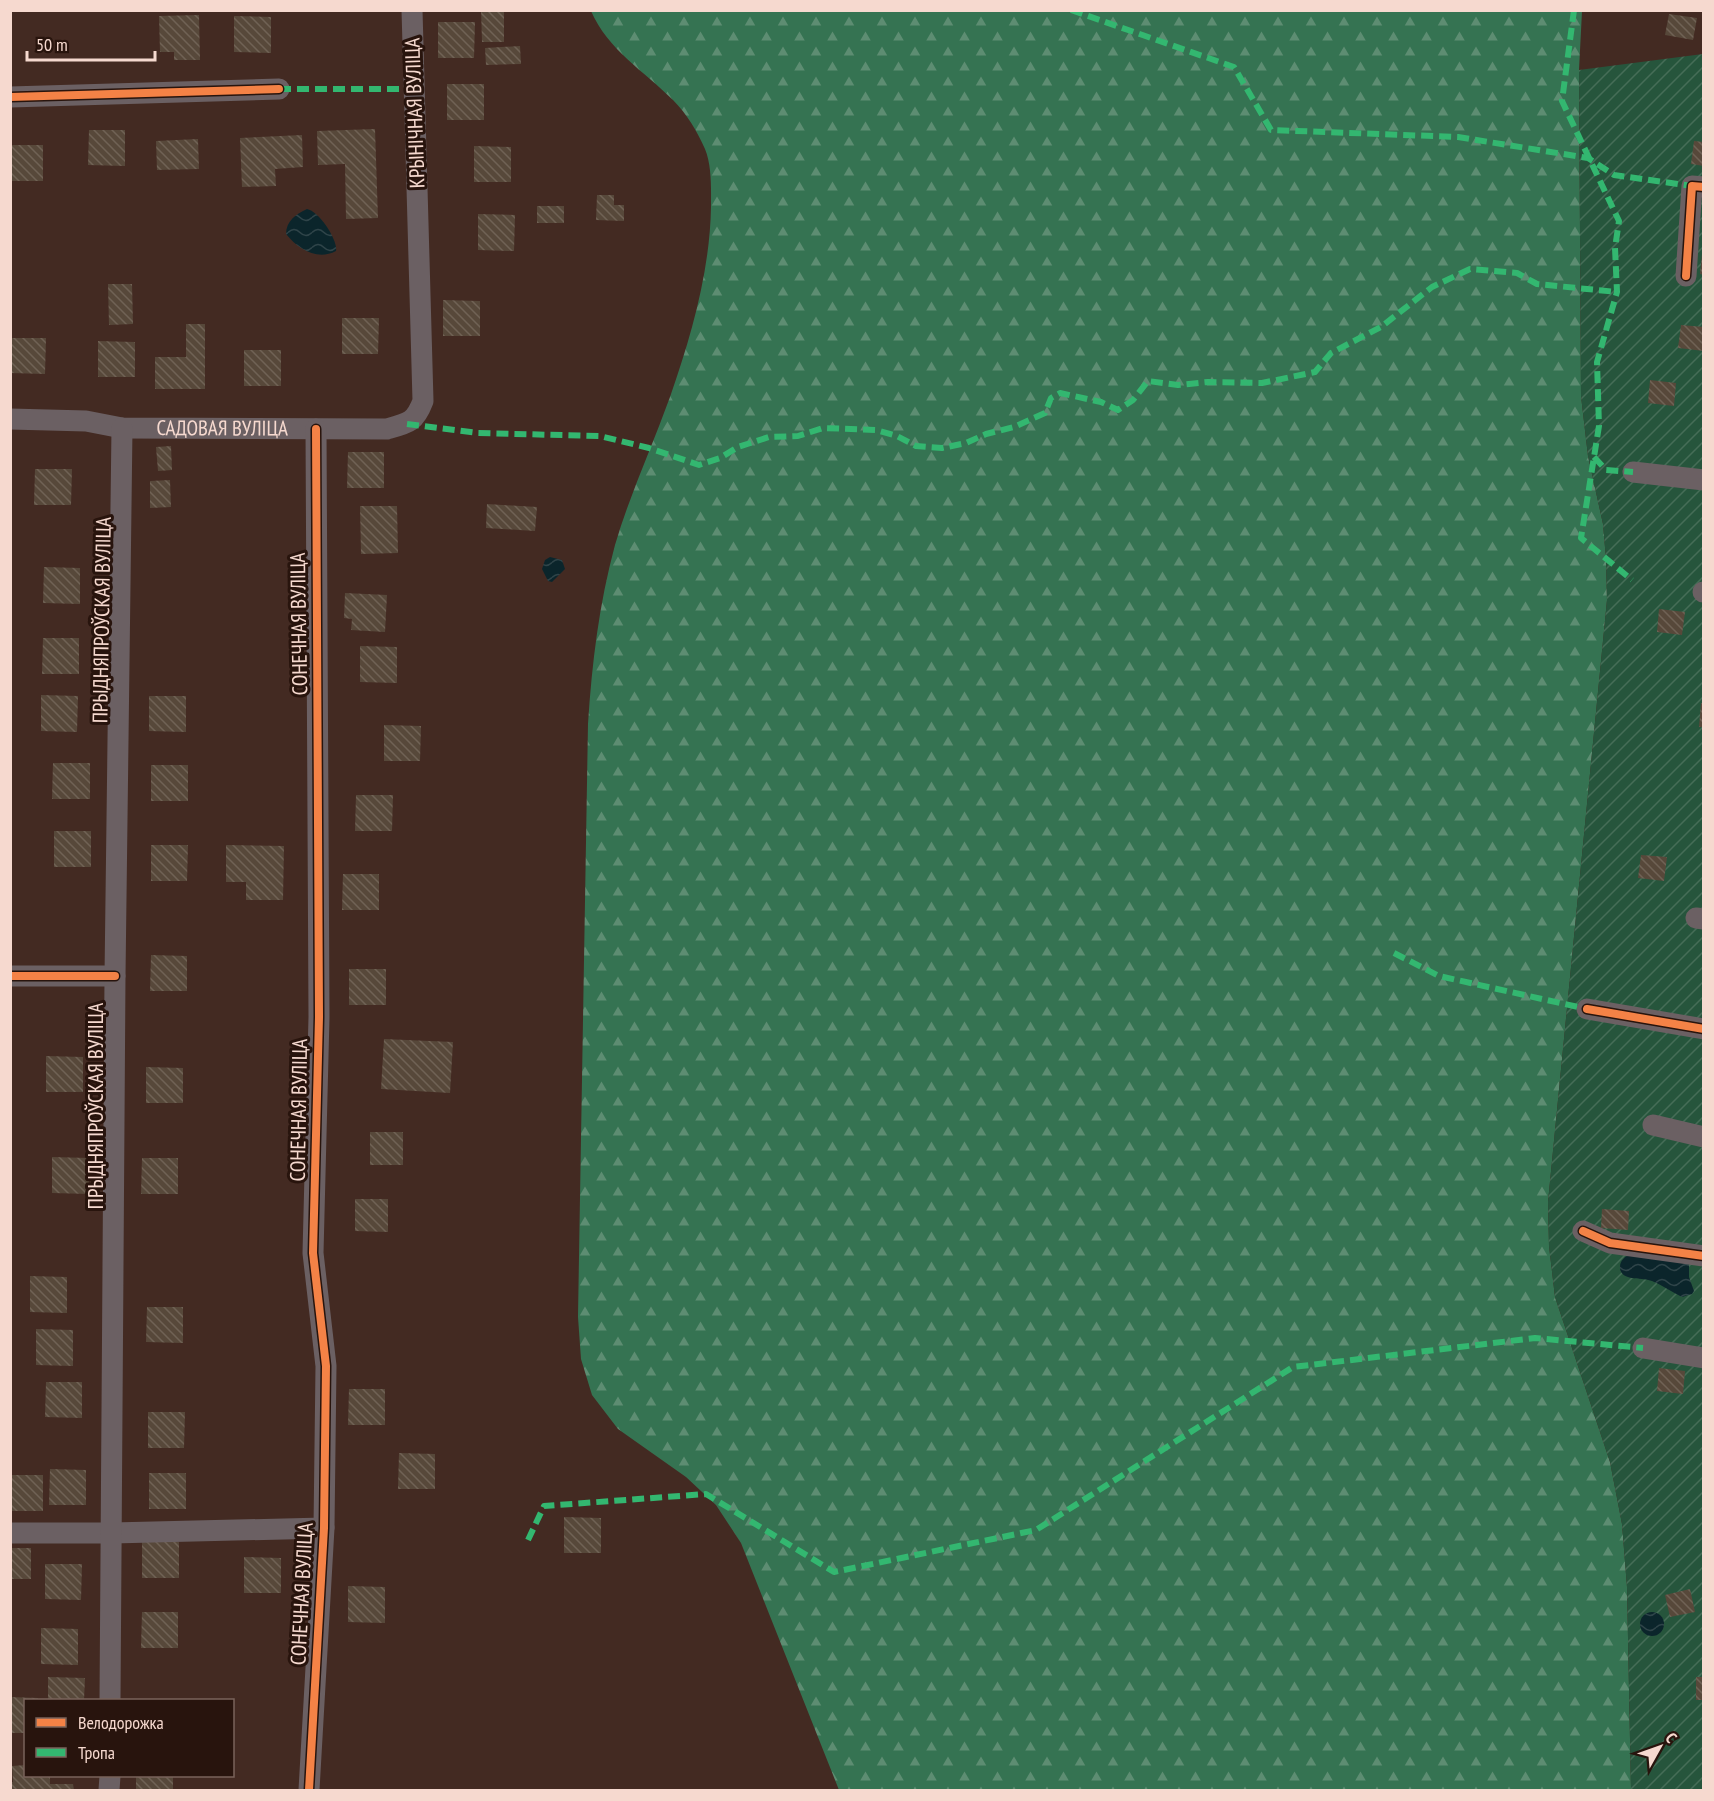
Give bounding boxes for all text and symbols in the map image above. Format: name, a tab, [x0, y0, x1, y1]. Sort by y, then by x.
scale bar	[27, 24, 154, 62]
text: 50 m	[36, 33, 68, 56]
street label: КРЫНІЧНАЯ ВУЛІЦА	[398, 37, 431, 189]
street label: САДОВАЯ ВУЛІЦА	[156, 414, 288, 442]
street label: ПРЫДНЯПРОЎСКАЯ ВУЛІЦА	[86, 517, 117, 723]
street label: СОНЕЧНАЯ ВУЛІЦА	[284, 552, 313, 696]
street label: ПРЫДНЯПРОЎСКАЯ ВУЛІЦА	[82, 1003, 109, 1209]
street label: СОНЕЧНАЯ ВУЛІЦА	[284, 1038, 313, 1182]
street label: СОНЕЧНАЯ ВУЛІЦА	[284, 1522, 319, 1666]
legend	[24, 1699, 234, 1777]
text: Велодорожка	[78, 1711, 164, 1734]
north arrow	[1630, 1717, 1690, 1777]
text: С	[1661, 1728, 1682, 1747]
text: Тропа	[78, 1741, 115, 1764]

